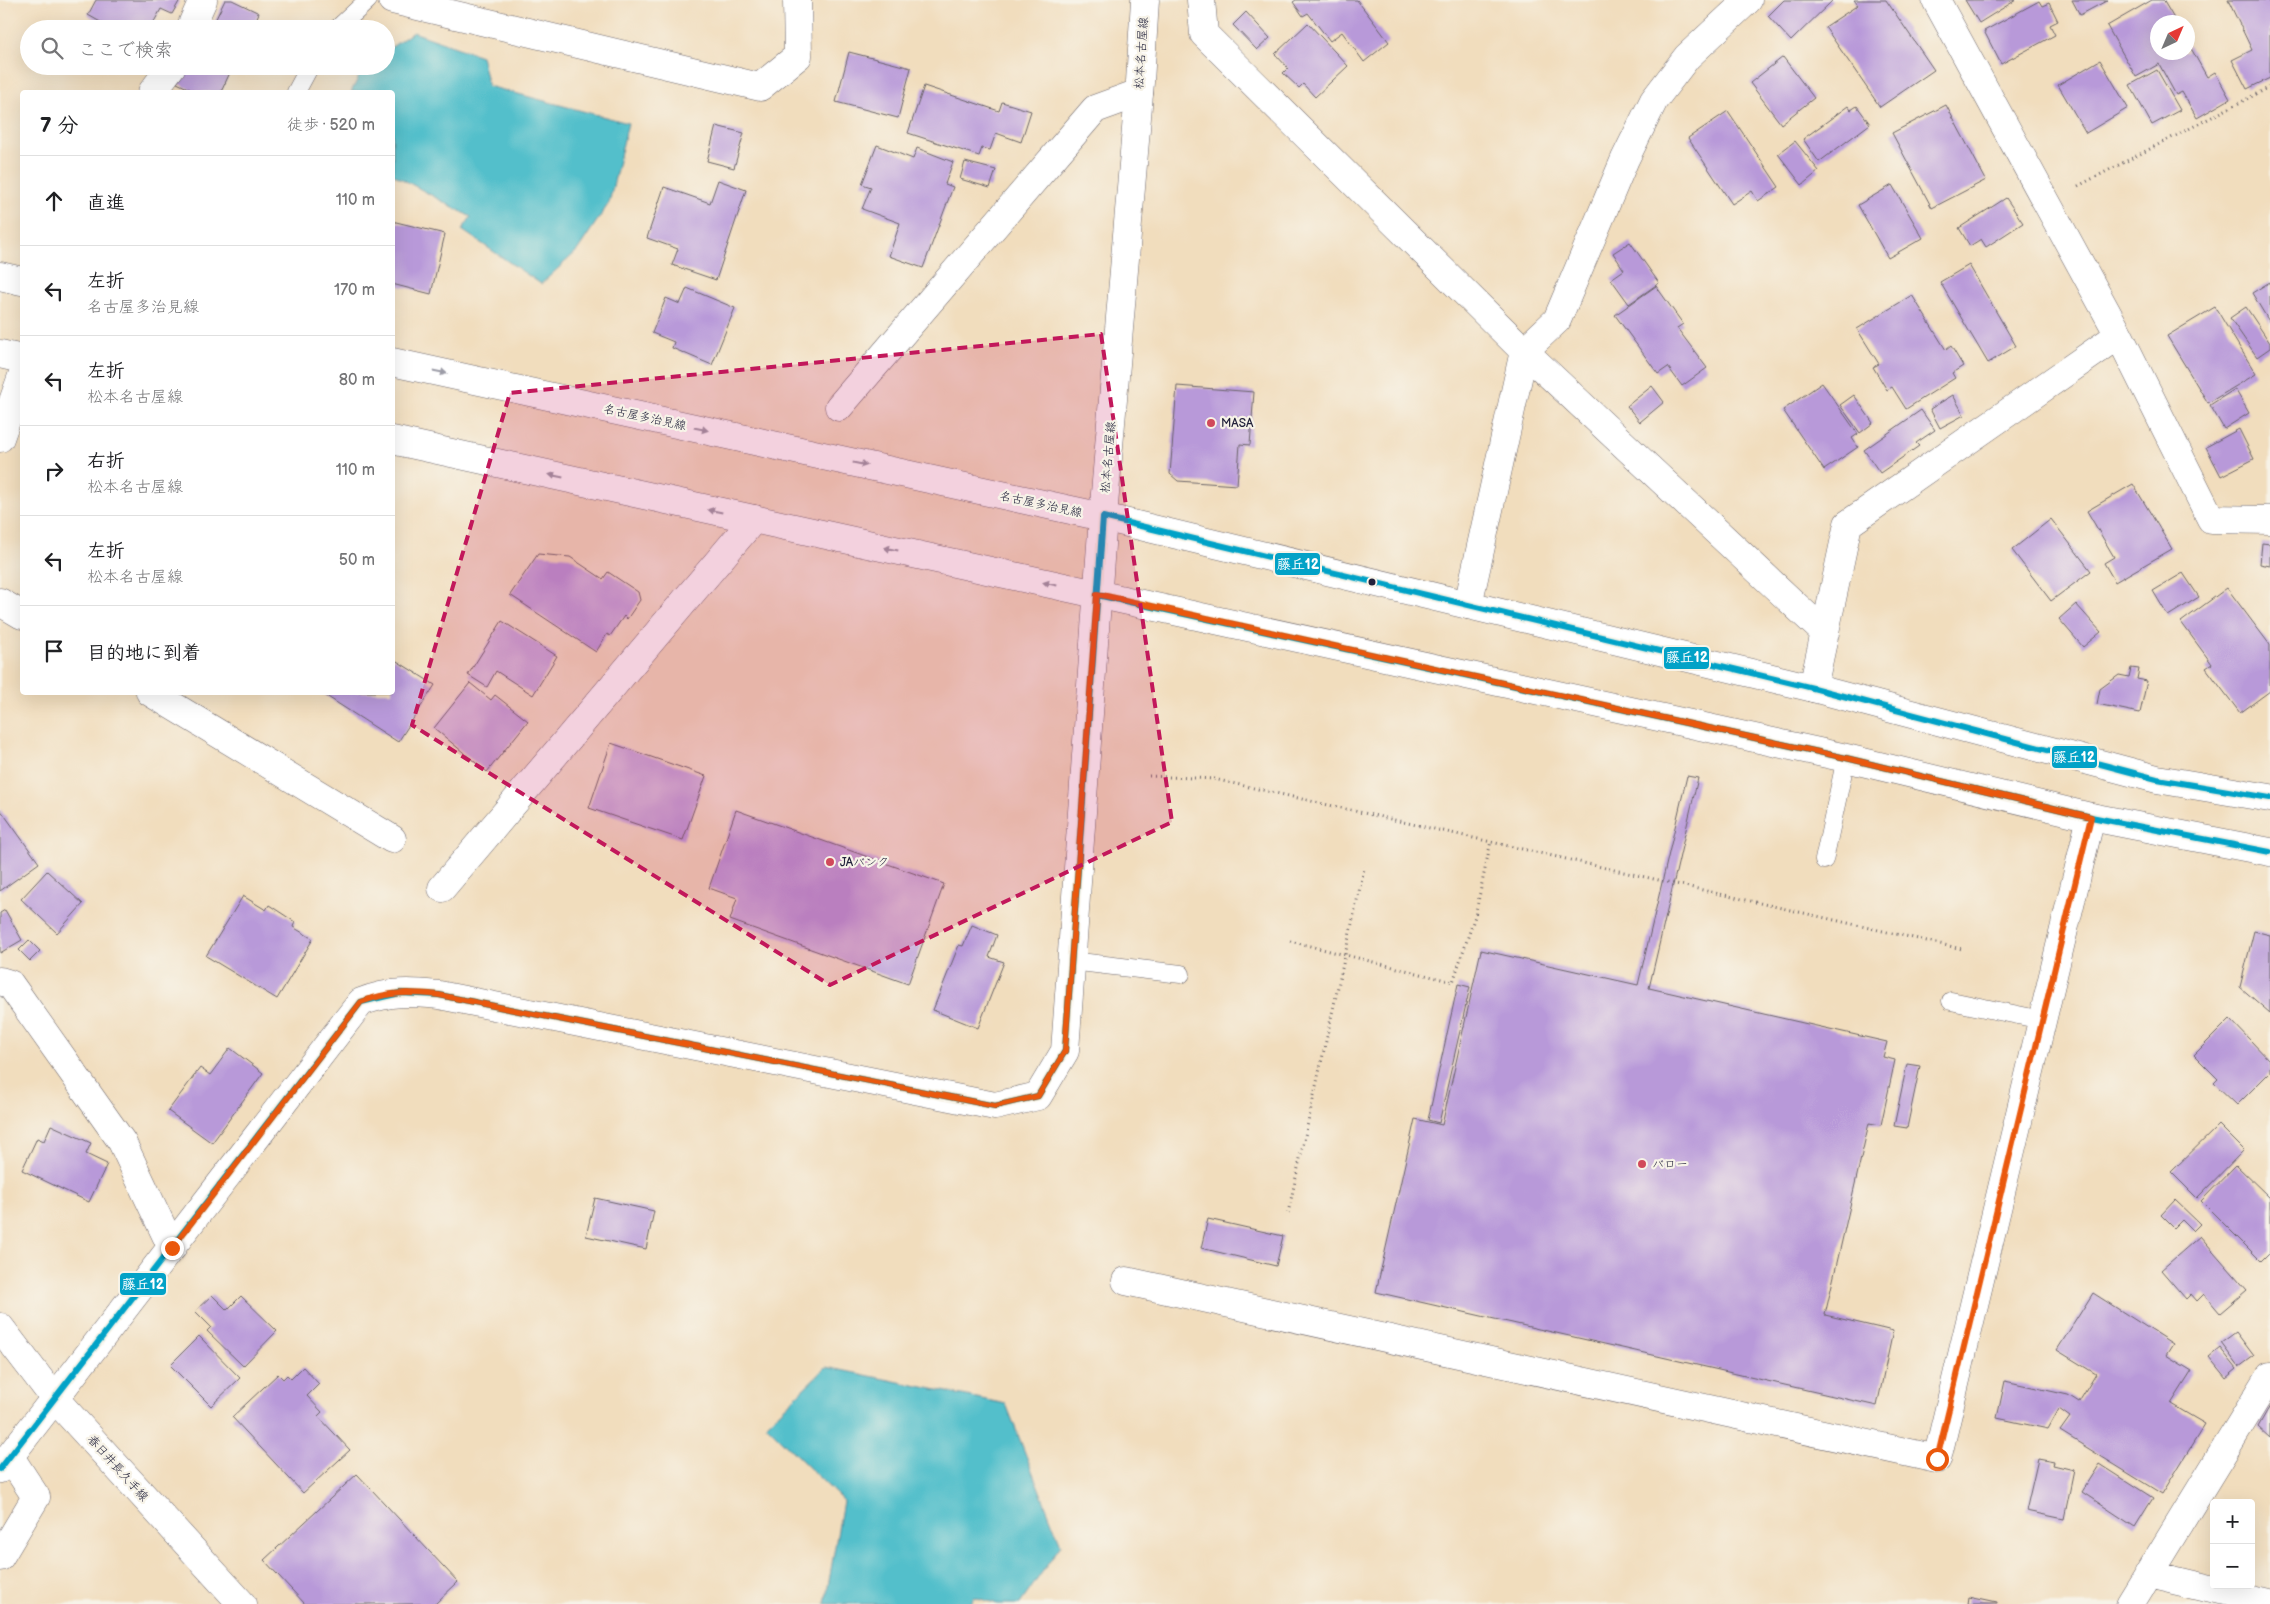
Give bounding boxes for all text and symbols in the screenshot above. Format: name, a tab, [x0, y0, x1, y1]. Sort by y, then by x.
north arrow	[2150, 15, 2195, 60]
street label: 松本名古屋線	[1132, 17, 1151, 89]
search box	[20, 20, 395, 75]
icon: search	[38, 34, 66, 62]
text: ここで検索	[78, 39, 173, 62]
text: 7 分	[40, 113, 78, 138]
text: 徒歩 · 520 m	[287, 116, 375, 135]
icon: ahead	[40, 187, 68, 215]
text: 110 m	[336, 191, 375, 210]
text: 直進	[87, 192, 125, 215]
text: 左折	[87, 270, 125, 293]
icon: left	[40, 277, 68, 305]
text: 170 m	[334, 281, 375, 300]
text: 名古屋多治見線	[87, 298, 199, 317]
text: 左折	[87, 360, 125, 383]
icon: left	[40, 367, 68, 395]
one-way arrow	[433, 369, 449, 377]
text: 80 m	[339, 371, 375, 390]
text: 松本名古屋線	[87, 388, 183, 407]
street label: 名古屋多治見線	[602, 401, 688, 434]
place label: MASA	[1221, 416, 1254, 431]
marker: MASA	[1205, 417, 1217, 429]
street label: 松本名古屋線	[1098, 421, 1119, 494]
one-way arrow	[694, 426, 710, 434]
text: 右折	[87, 450, 125, 473]
icon: right	[40, 457, 68, 485]
one-way arrow	[853, 460, 868, 468]
text: 110 m	[336, 461, 375, 480]
one-way arrow	[549, 472, 564, 480]
text: 松本名古屋線	[87, 478, 183, 497]
street label: 名古屋多治見線	[998, 488, 1084, 521]
one-way arrow	[708, 507, 723, 515]
text: 左折	[87, 540, 125, 563]
one-way arrow	[883, 545, 899, 553]
icon: left	[40, 547, 68, 575]
text: 50 m	[339, 551, 375, 570]
line badge: 藤丘12	[1274, 552, 1321, 576]
text: 藤丘12	[1277, 556, 1320, 573]
text: 松本名古屋線	[87, 568, 183, 587]
unlabelled marker	[1367, 577, 1377, 587]
one-way arrow	[1042, 580, 1057, 588]
icon: arrive	[40, 637, 68, 665]
text: 目的地に到着	[87, 642, 201, 665]
line badge: 藤丘12	[1663, 646, 1710, 670]
text: 藤丘12	[1666, 649, 1709, 666]
line badge: 藤丘12	[2051, 745, 2098, 769]
text: 藤丘12	[2053, 749, 2096, 766]
place label: JAバンク	[840, 855, 889, 870]
marker: JAバンク	[824, 856, 836, 868]
place label: バロー	[1652, 1157, 1688, 1172]
marker: バロー	[1636, 1158, 1648, 1170]
route end	[161, 1237, 184, 1260]
line badge: 藤丘12	[119, 1272, 167, 1296]
text: 藤丘12	[122, 1276, 165, 1293]
street label: 春日井長久手線	[84, 1432, 151, 1505]
route start	[1926, 1448, 1949, 1471]
map controls	[2210, 1499, 2255, 1589]
button: +	[2210, 1499, 2255, 1544]
button: −	[2210, 1544, 2255, 1589]

